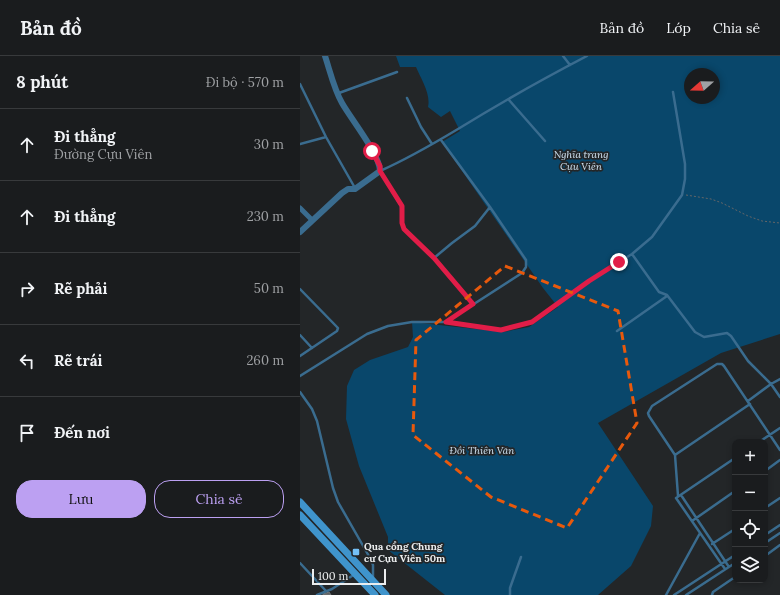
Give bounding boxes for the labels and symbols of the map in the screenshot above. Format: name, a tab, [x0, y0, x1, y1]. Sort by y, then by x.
north arrow	[684, 68, 720, 104]
route start	[363, 142, 381, 160]
park label: Nghĩa trang Cựu Viên	[554, 148, 608, 173]
route end	[610, 253, 628, 271]
park label: Đồi Thiên Văn	[450, 444, 515, 457]
place label: Qua cổng Chung cư Cựu Viên 50m	[364, 540, 446, 565]
marker: Qua cổng Chung cư Cựu Viên 50m	[351, 547, 361, 557]
scale bar	[312, 567, 386, 586]

